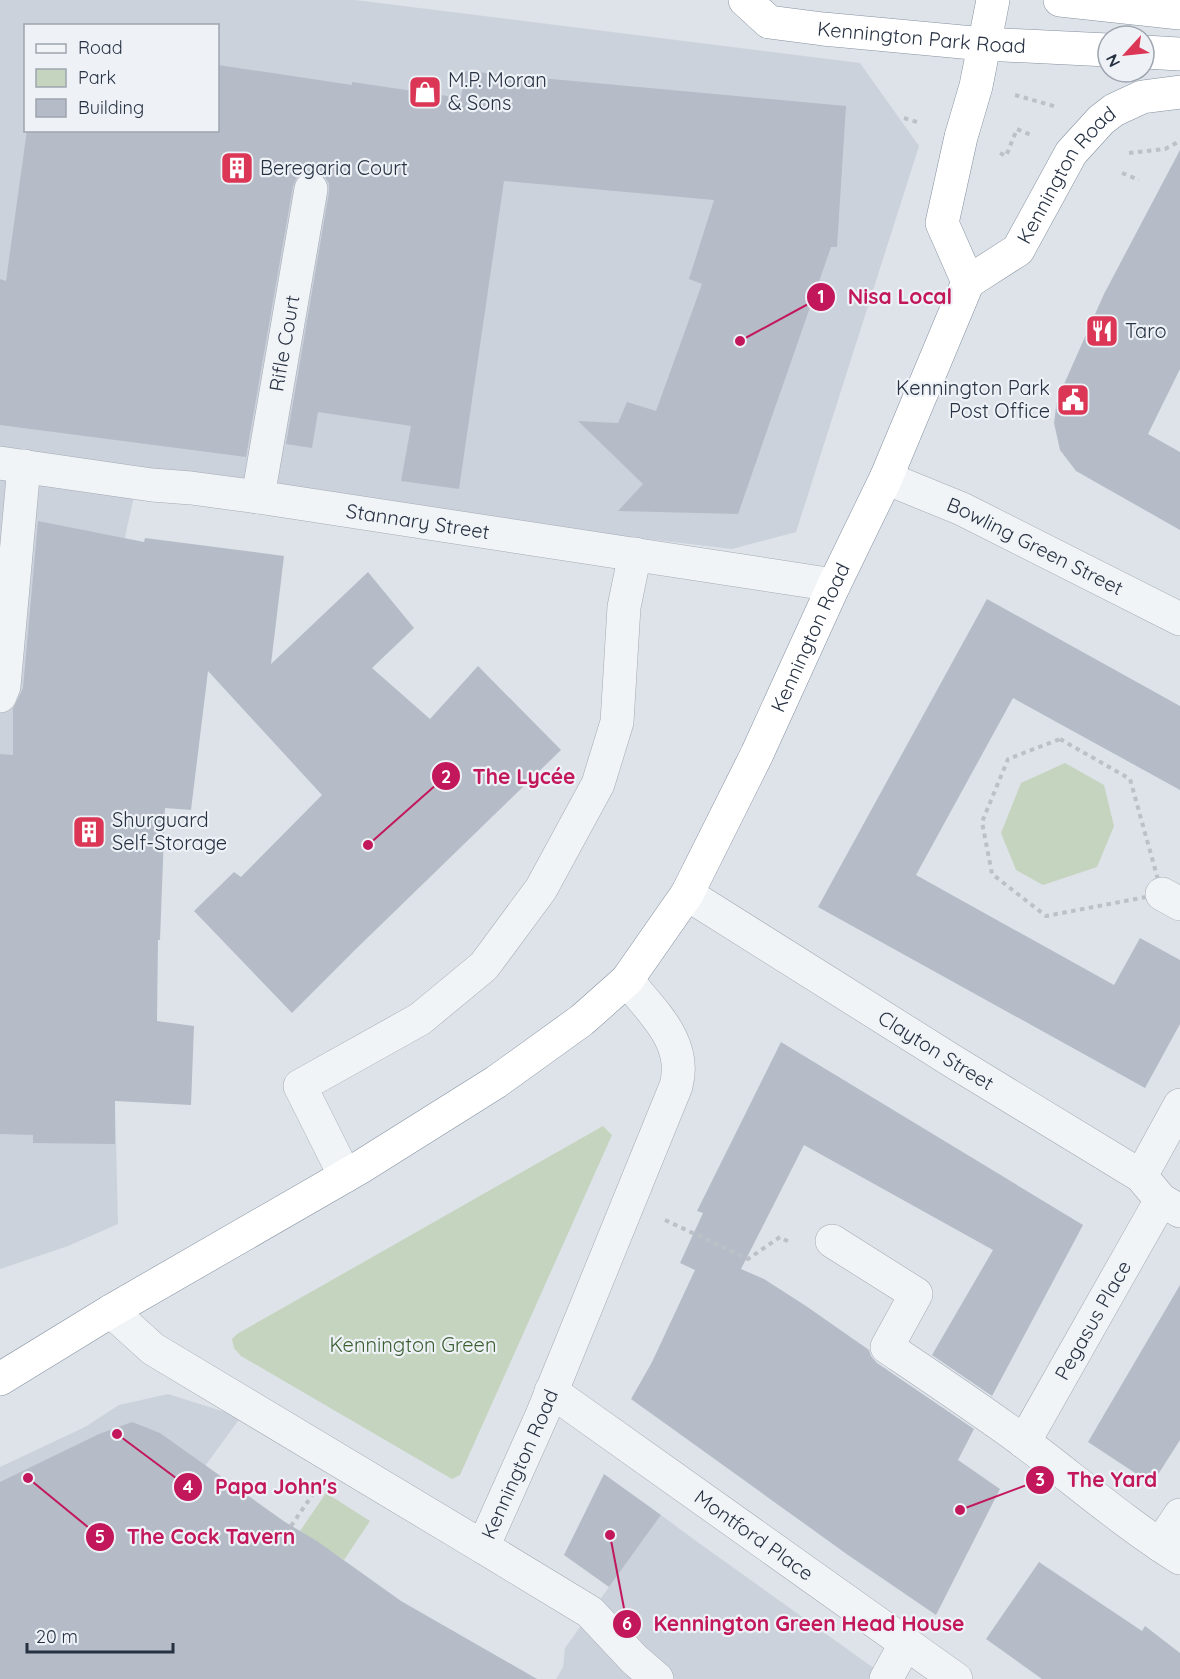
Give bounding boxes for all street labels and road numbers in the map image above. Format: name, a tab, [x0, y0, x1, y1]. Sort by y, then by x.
street label: Kennington Park Road	[816, 16, 1026, 58]
street label: Kennington Road	[1011, 100, 1120, 248]
street label: Rifle Court	[263, 293, 305, 393]
street label: Bowling Green Street	[943, 491, 1128, 600]
street label: Stannary Street	[345, 498, 492, 544]
street label: Kennington Road	[765, 559, 855, 716]
street label: Clayton Street	[874, 1005, 999, 1095]
street label: Pegasus Place	[1049, 1256, 1136, 1384]
street label: Kennington Road	[475, 1385, 563, 1543]
street label: Montford Place	[690, 1484, 819, 1586]

